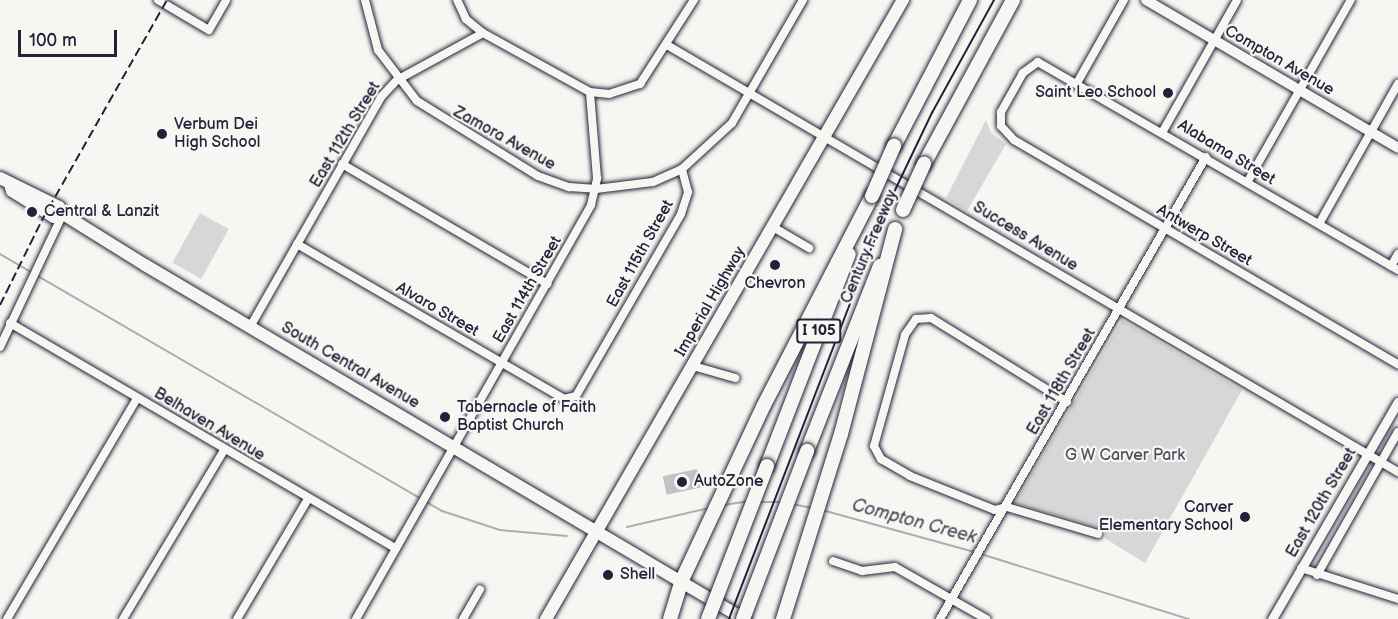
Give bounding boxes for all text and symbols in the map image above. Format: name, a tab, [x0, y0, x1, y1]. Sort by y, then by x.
scale bar	[21, 18, 120, 56]
street label: Compton Avenue	[1221, 22, 1337, 100]
text: 100 m	[29, 30, 77, 51]
street label: East 112th Street	[307, 78, 385, 192]
place label: Saint Leo School	[1035, 83, 1156, 103]
marker: Saint Leo School	[1161, 86, 1175, 100]
street label: Zamora Avenue	[450, 103, 558, 175]
place label: Verbum Dei High School	[174, 115, 261, 153]
street label: Alabama Street	[1174, 116, 1278, 190]
marker: Verbum Dei High School	[155, 127, 169, 141]
street label: Century Freeway	[837, 187, 903, 307]
street label: East 115th Street	[603, 197, 679, 311]
street label: Success Avenue	[969, 198, 1081, 276]
street label: Antwerp Street	[1153, 201, 1255, 271]
place label: Central & Lanzit	[44, 202, 159, 222]
marker: Central & Lanzit	[25, 205, 39, 219]
street label: East 114th Street	[489, 233, 567, 347]
street label: Imperial Highway	[672, 244, 750, 360]
marker: Chevron	[768, 258, 782, 272]
place label: Chevron	[745, 274, 805, 294]
street label: Alvaro Street	[392, 279, 482, 341]
street label: South Central Avenue	[277, 319, 423, 413]
road number: I 105	[795, 319, 843, 343]
street label: East 118th Street	[1024, 325, 1100, 439]
street label: Belhaven Avenue	[150, 384, 268, 466]
place label: Tabernacle of Faith Baptist Church	[457, 398, 596, 436]
marker: Tabernacle of Faith Baptist Church	[438, 410, 452, 424]
street label: East 120th Street	[1283, 445, 1361, 561]
park label: G W Carver Park	[1065, 446, 1185, 466]
place label: AutoZone	[694, 472, 763, 492]
marker: AutoZone	[675, 475, 689, 489]
water label: Compton Creek	[849, 495, 979, 549]
place label: Carver Elementary School	[1097, 498, 1233, 536]
marker: Carver Elementary School	[1238, 510, 1252, 524]
place label: Shell	[620, 565, 655, 585]
marker: Shell	[601, 568, 615, 582]

